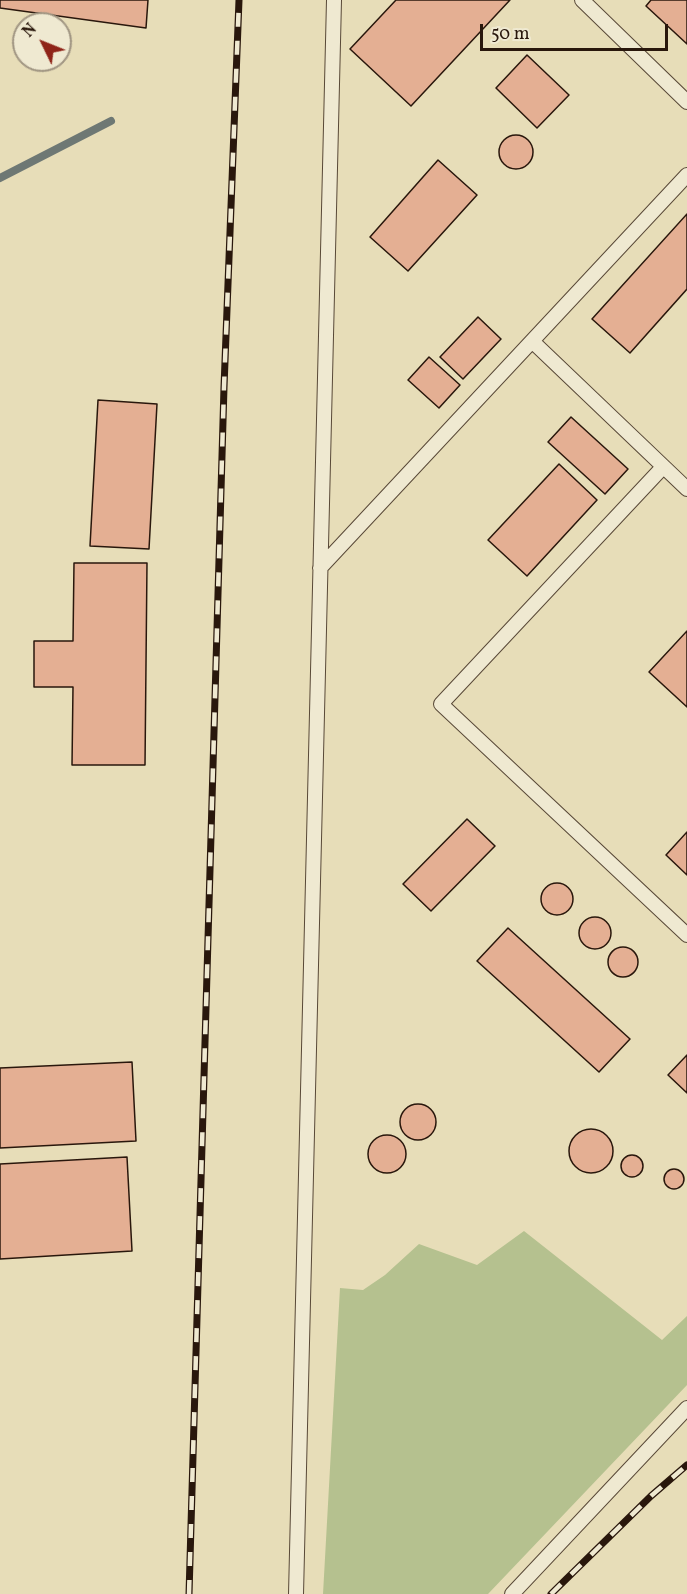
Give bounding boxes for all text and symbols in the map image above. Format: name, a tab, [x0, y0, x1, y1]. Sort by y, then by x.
north arrow	[12, 12, 72, 72]
scale bar	[483, 12, 670, 50]
text: N	[18, 19, 42, 43]
text: 50 m	[491, 22, 530, 47]

